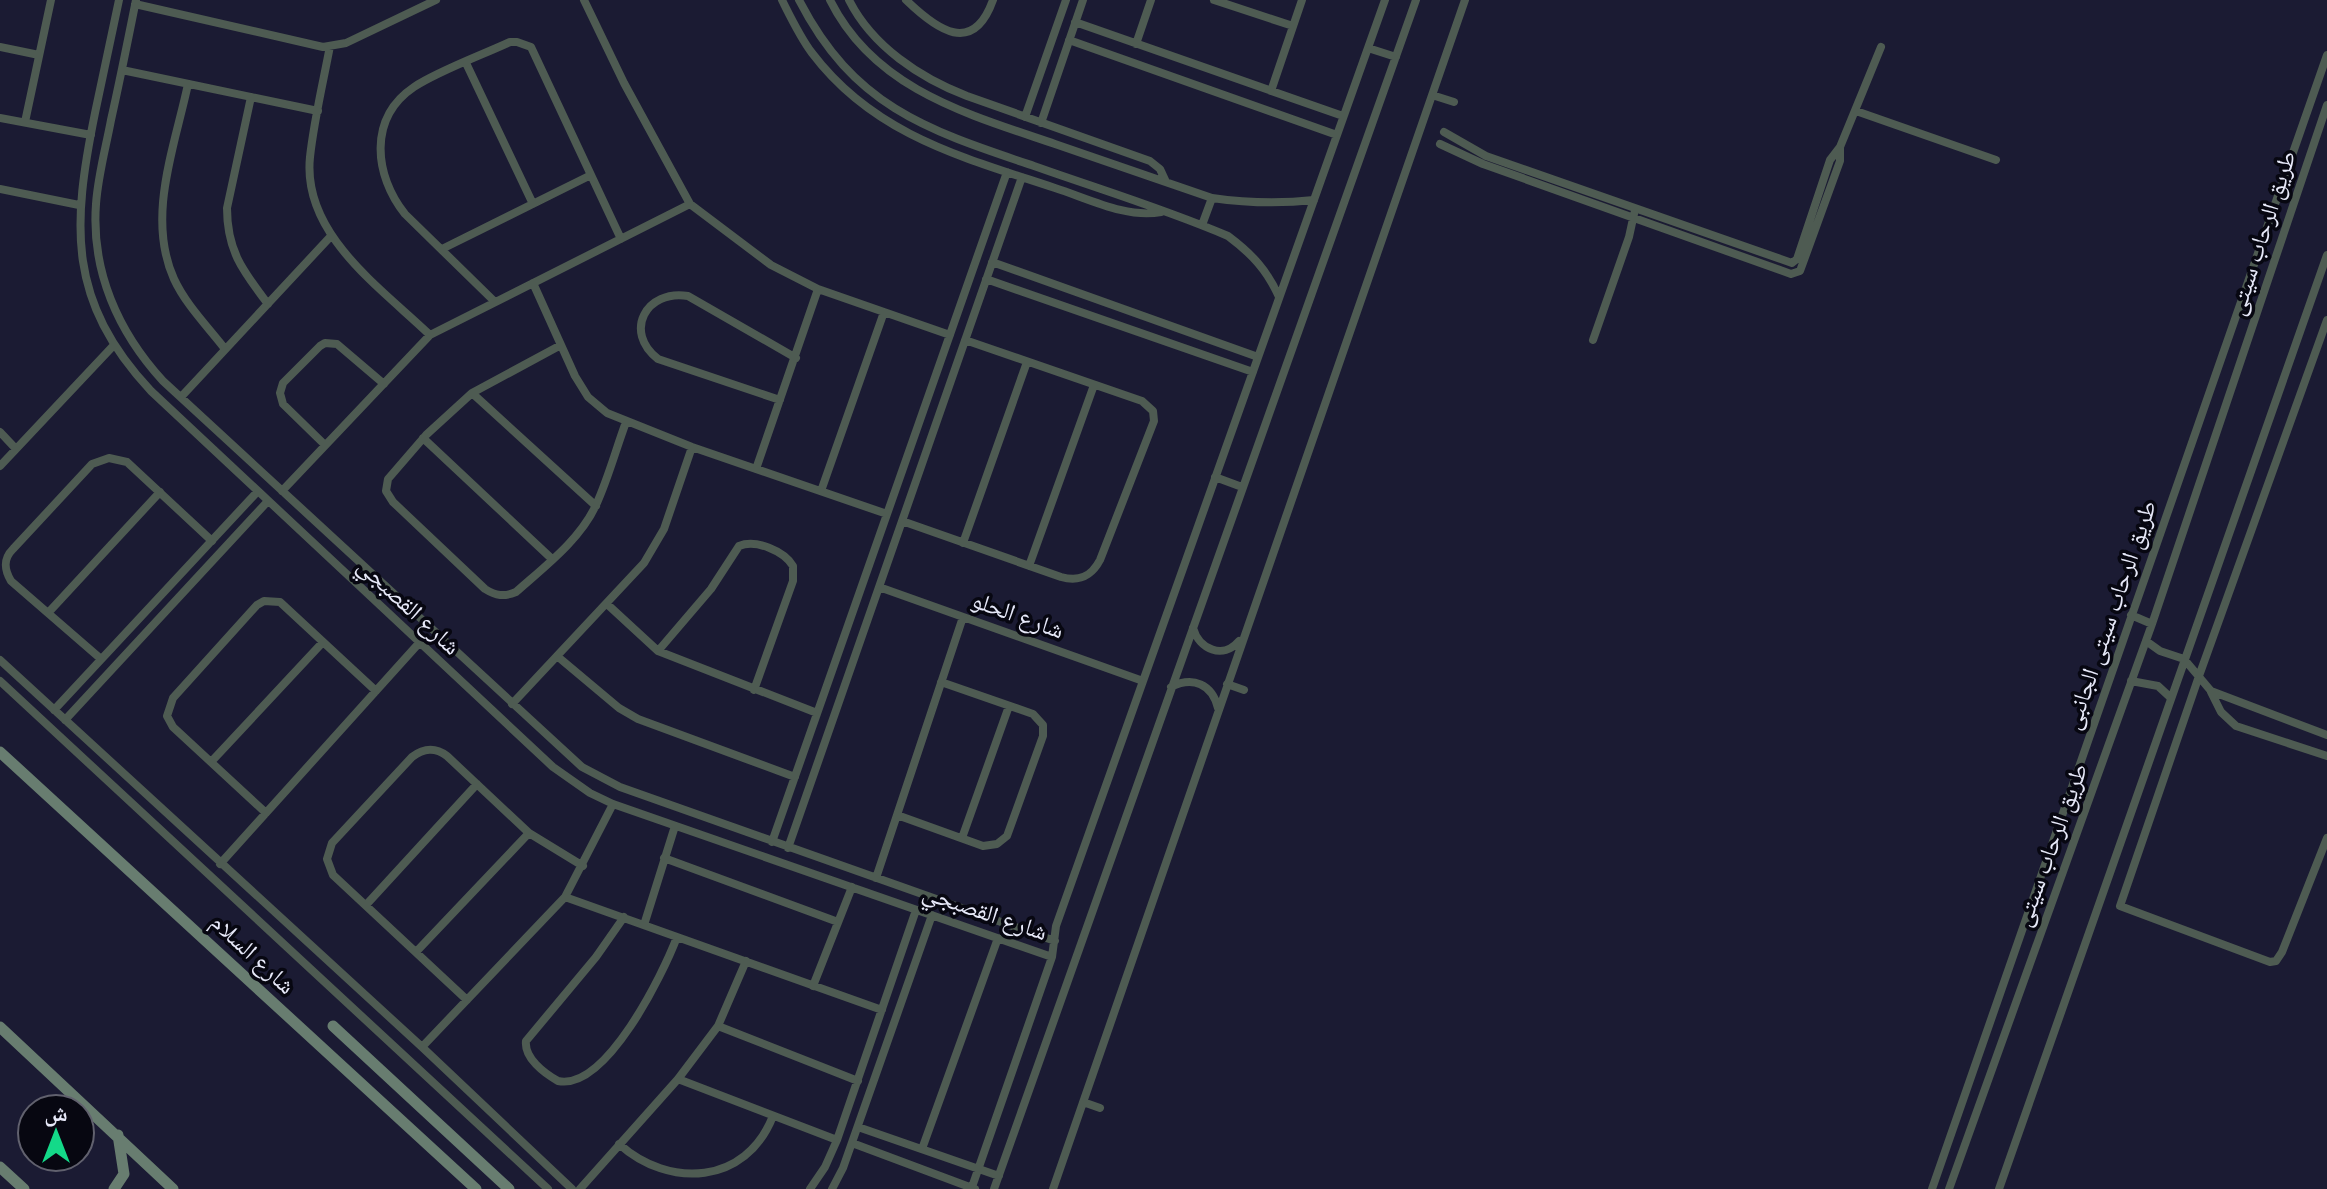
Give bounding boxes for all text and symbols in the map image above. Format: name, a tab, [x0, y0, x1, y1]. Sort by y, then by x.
street label: طريق الرحاب سيتى	[2220, 147, 2304, 319]
street label: طريق الرحاب سيتى الجانبى	[2056, 496, 2164, 734]
street label: شارع القصبجي	[348, 550, 467, 664]
street label: شارع الحلو	[968, 584, 1068, 646]
street label: طريق الرحاب سيتى	[2007, 759, 2095, 931]
street label: شارع القصبجي	[917, 876, 1052, 951]
street label: شارع السلام	[204, 907, 302, 1001]
north arrow	[16, 1093, 96, 1173]
text: ش	[44, 1099, 68, 1129]

